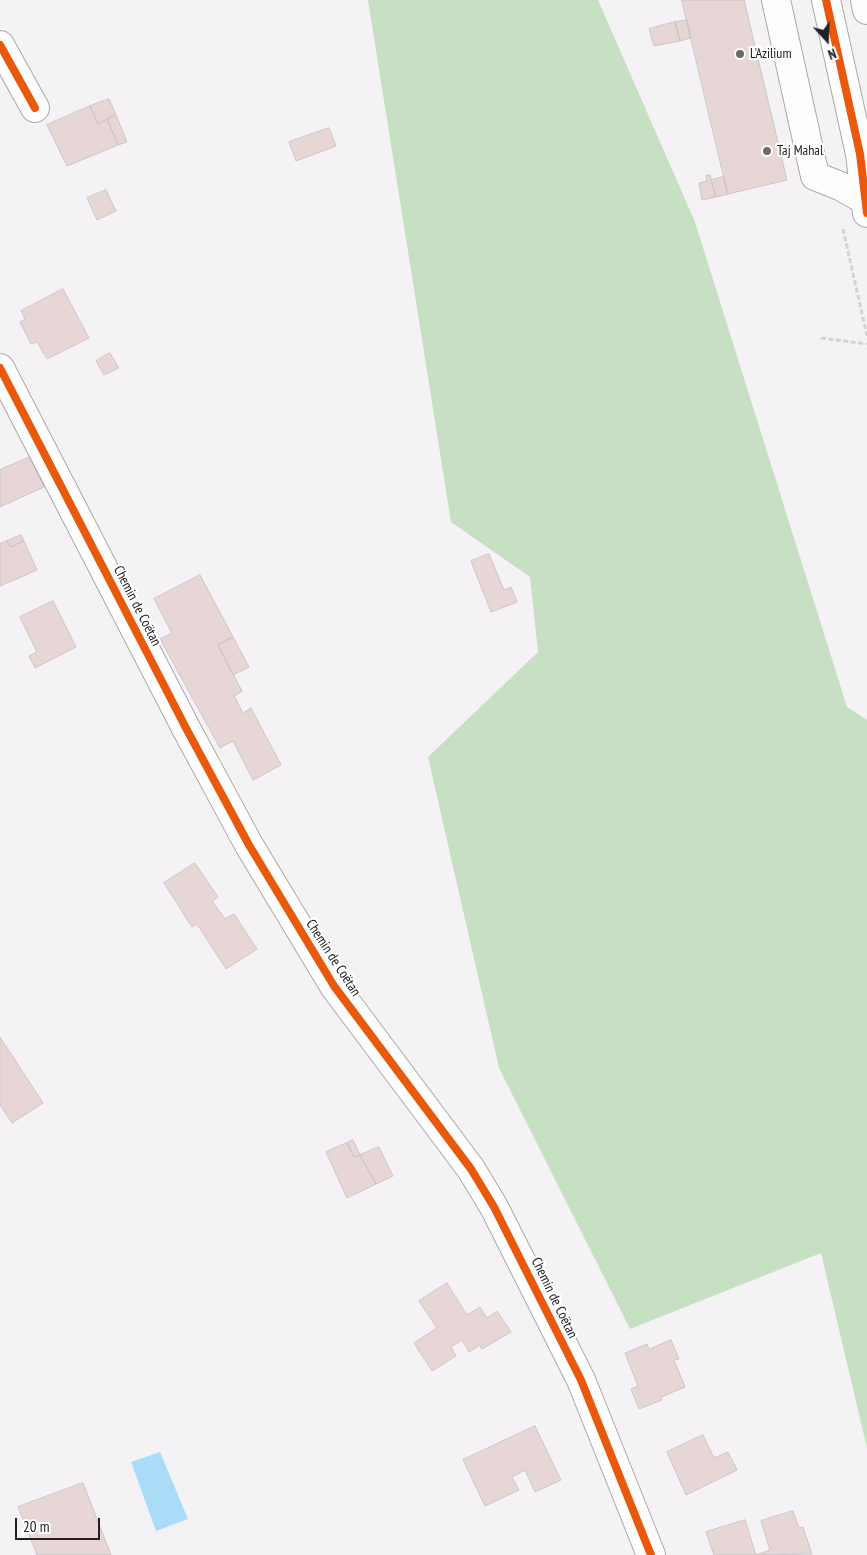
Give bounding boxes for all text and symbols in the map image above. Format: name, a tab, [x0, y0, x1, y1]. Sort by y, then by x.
north arrow	[802, 15, 852, 65]
text: N	[825, 44, 839, 64]
place label: L'Azilium	[750, 46, 791, 62]
marker: L'Azilium	[734, 48, 746, 60]
place label: Taj Mahal	[777, 143, 823, 159]
marker: Taj Mahal	[761, 145, 773, 157]
street label: Chemin de Coëtan	[110, 563, 164, 649]
street label: Chemin de Coëtan	[302, 917, 364, 999]
street label: Chemin de Coëtan	[527, 1255, 581, 1341]
scale bar	[18, 1508, 102, 1540]
text: 20 m	[23, 1517, 49, 1536]

